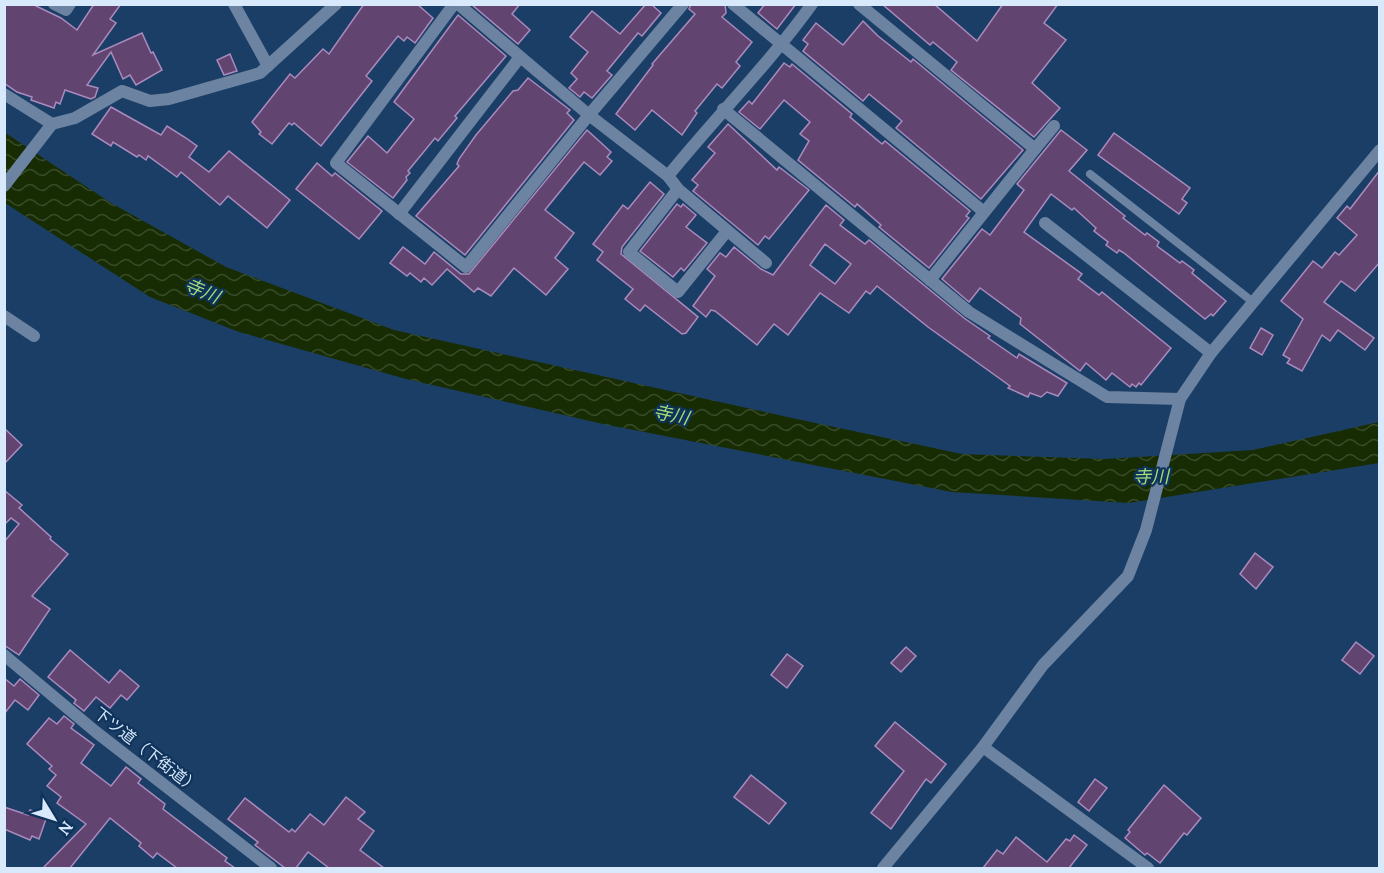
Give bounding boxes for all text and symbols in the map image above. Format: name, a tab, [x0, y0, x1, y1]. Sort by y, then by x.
water label: 寺川	[181, 273, 225, 309]
water label: 寺川	[651, 400, 693, 430]
water label: 寺川	[1133, 465, 1171, 488]
street label: 下ツ道（下街道）	[90, 703, 204, 797]
north arrow	[24, 789, 84, 849]
text: N	[54, 817, 78, 839]

